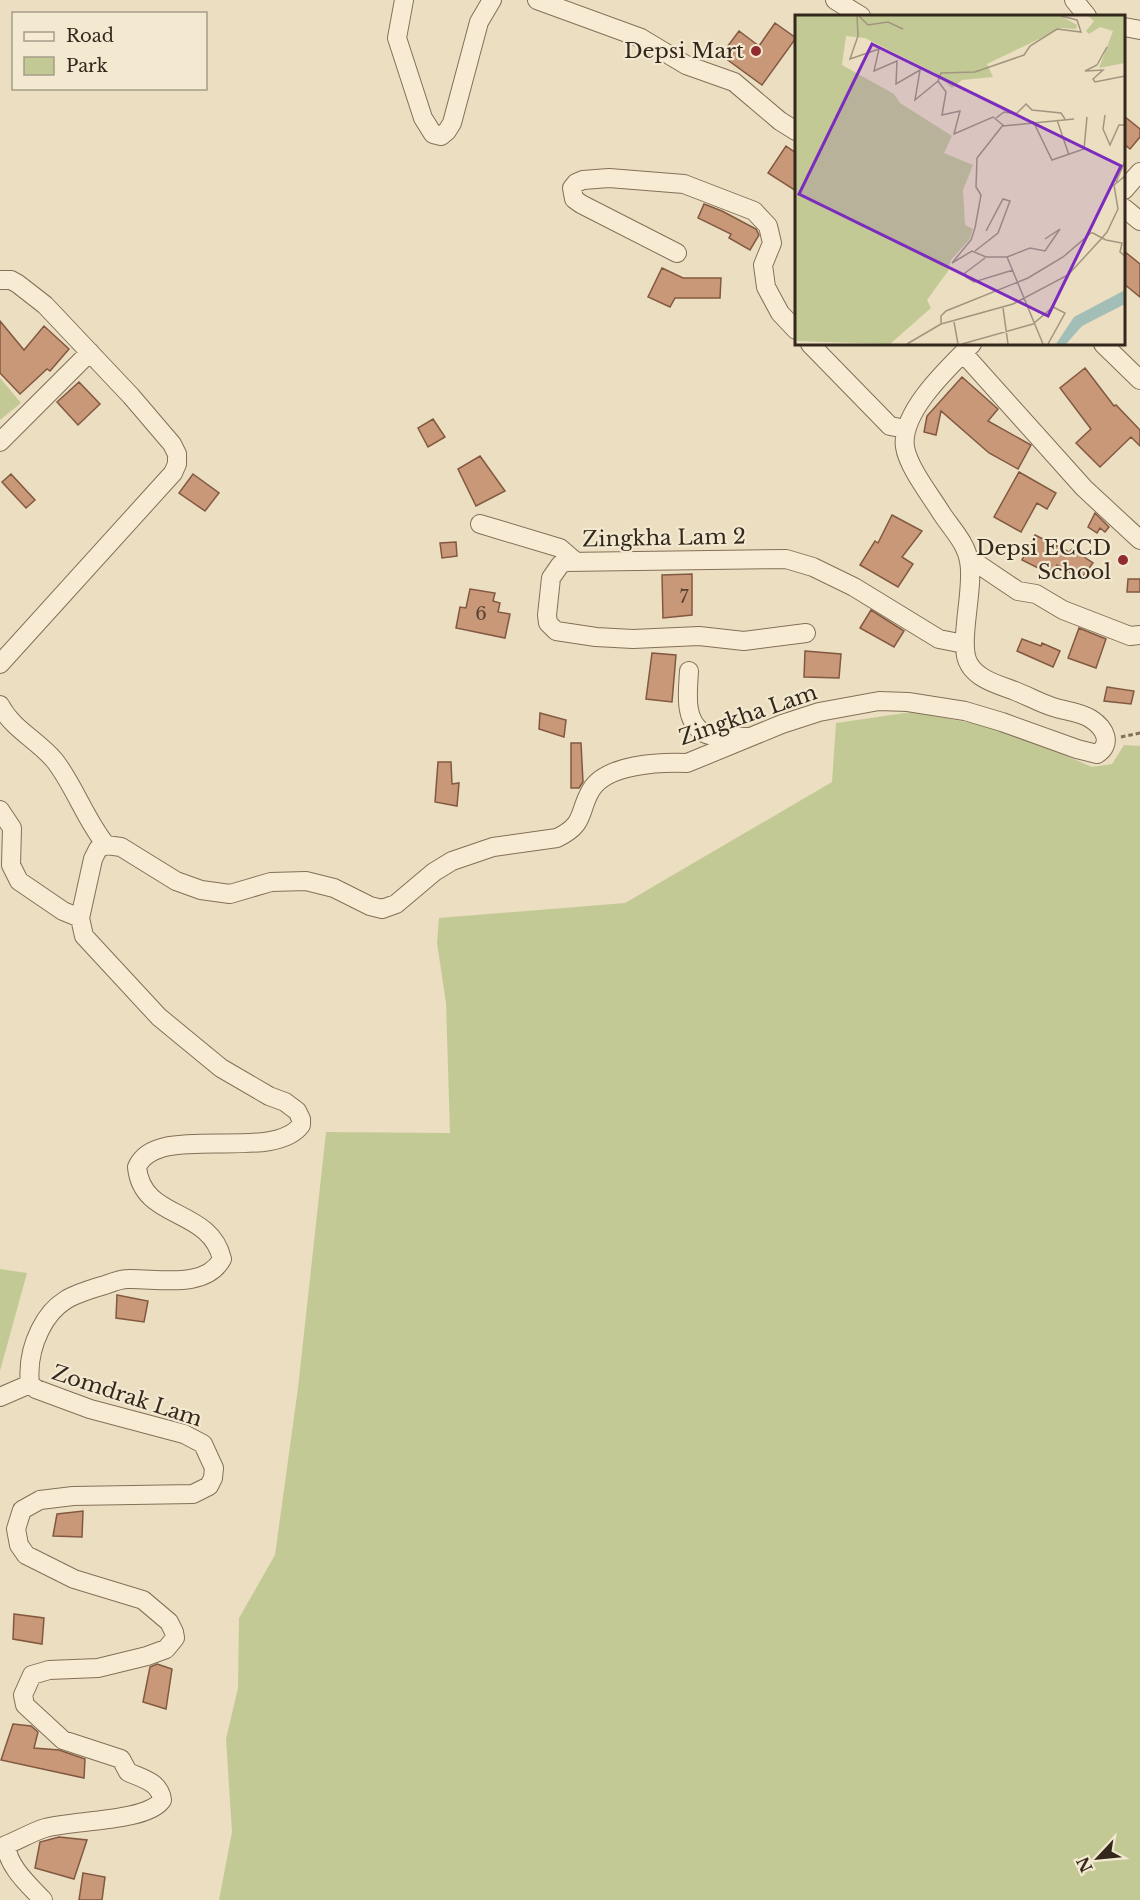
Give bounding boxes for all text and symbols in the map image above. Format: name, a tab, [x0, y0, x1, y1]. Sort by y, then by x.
legend	[12, 12, 207, 90]
inset map	[795, 15, 1125, 345]
text: Road	[66, 25, 114, 47]
place label: Depsi Mart	[624, 38, 744, 64]
marker: Depsi Mart	[749, 44, 763, 58]
text: Park	[66, 55, 108, 77]
street label: Zingkha Lam 2	[582, 524, 746, 552]
place label: Depsi ECCD School	[976, 535, 1111, 585]
marker: Depsi ECCD School	[1116, 553, 1130, 567]
house number: 7	[679, 586, 689, 608]
house number: 6	[475, 603, 487, 625]
street label: Zingkha Lam	[675, 679, 821, 751]
street label: Zomdrak Lam	[49, 1359, 206, 1433]
north arrow	[1068, 1828, 1128, 1888]
text: N	[1072, 1853, 1097, 1876]

